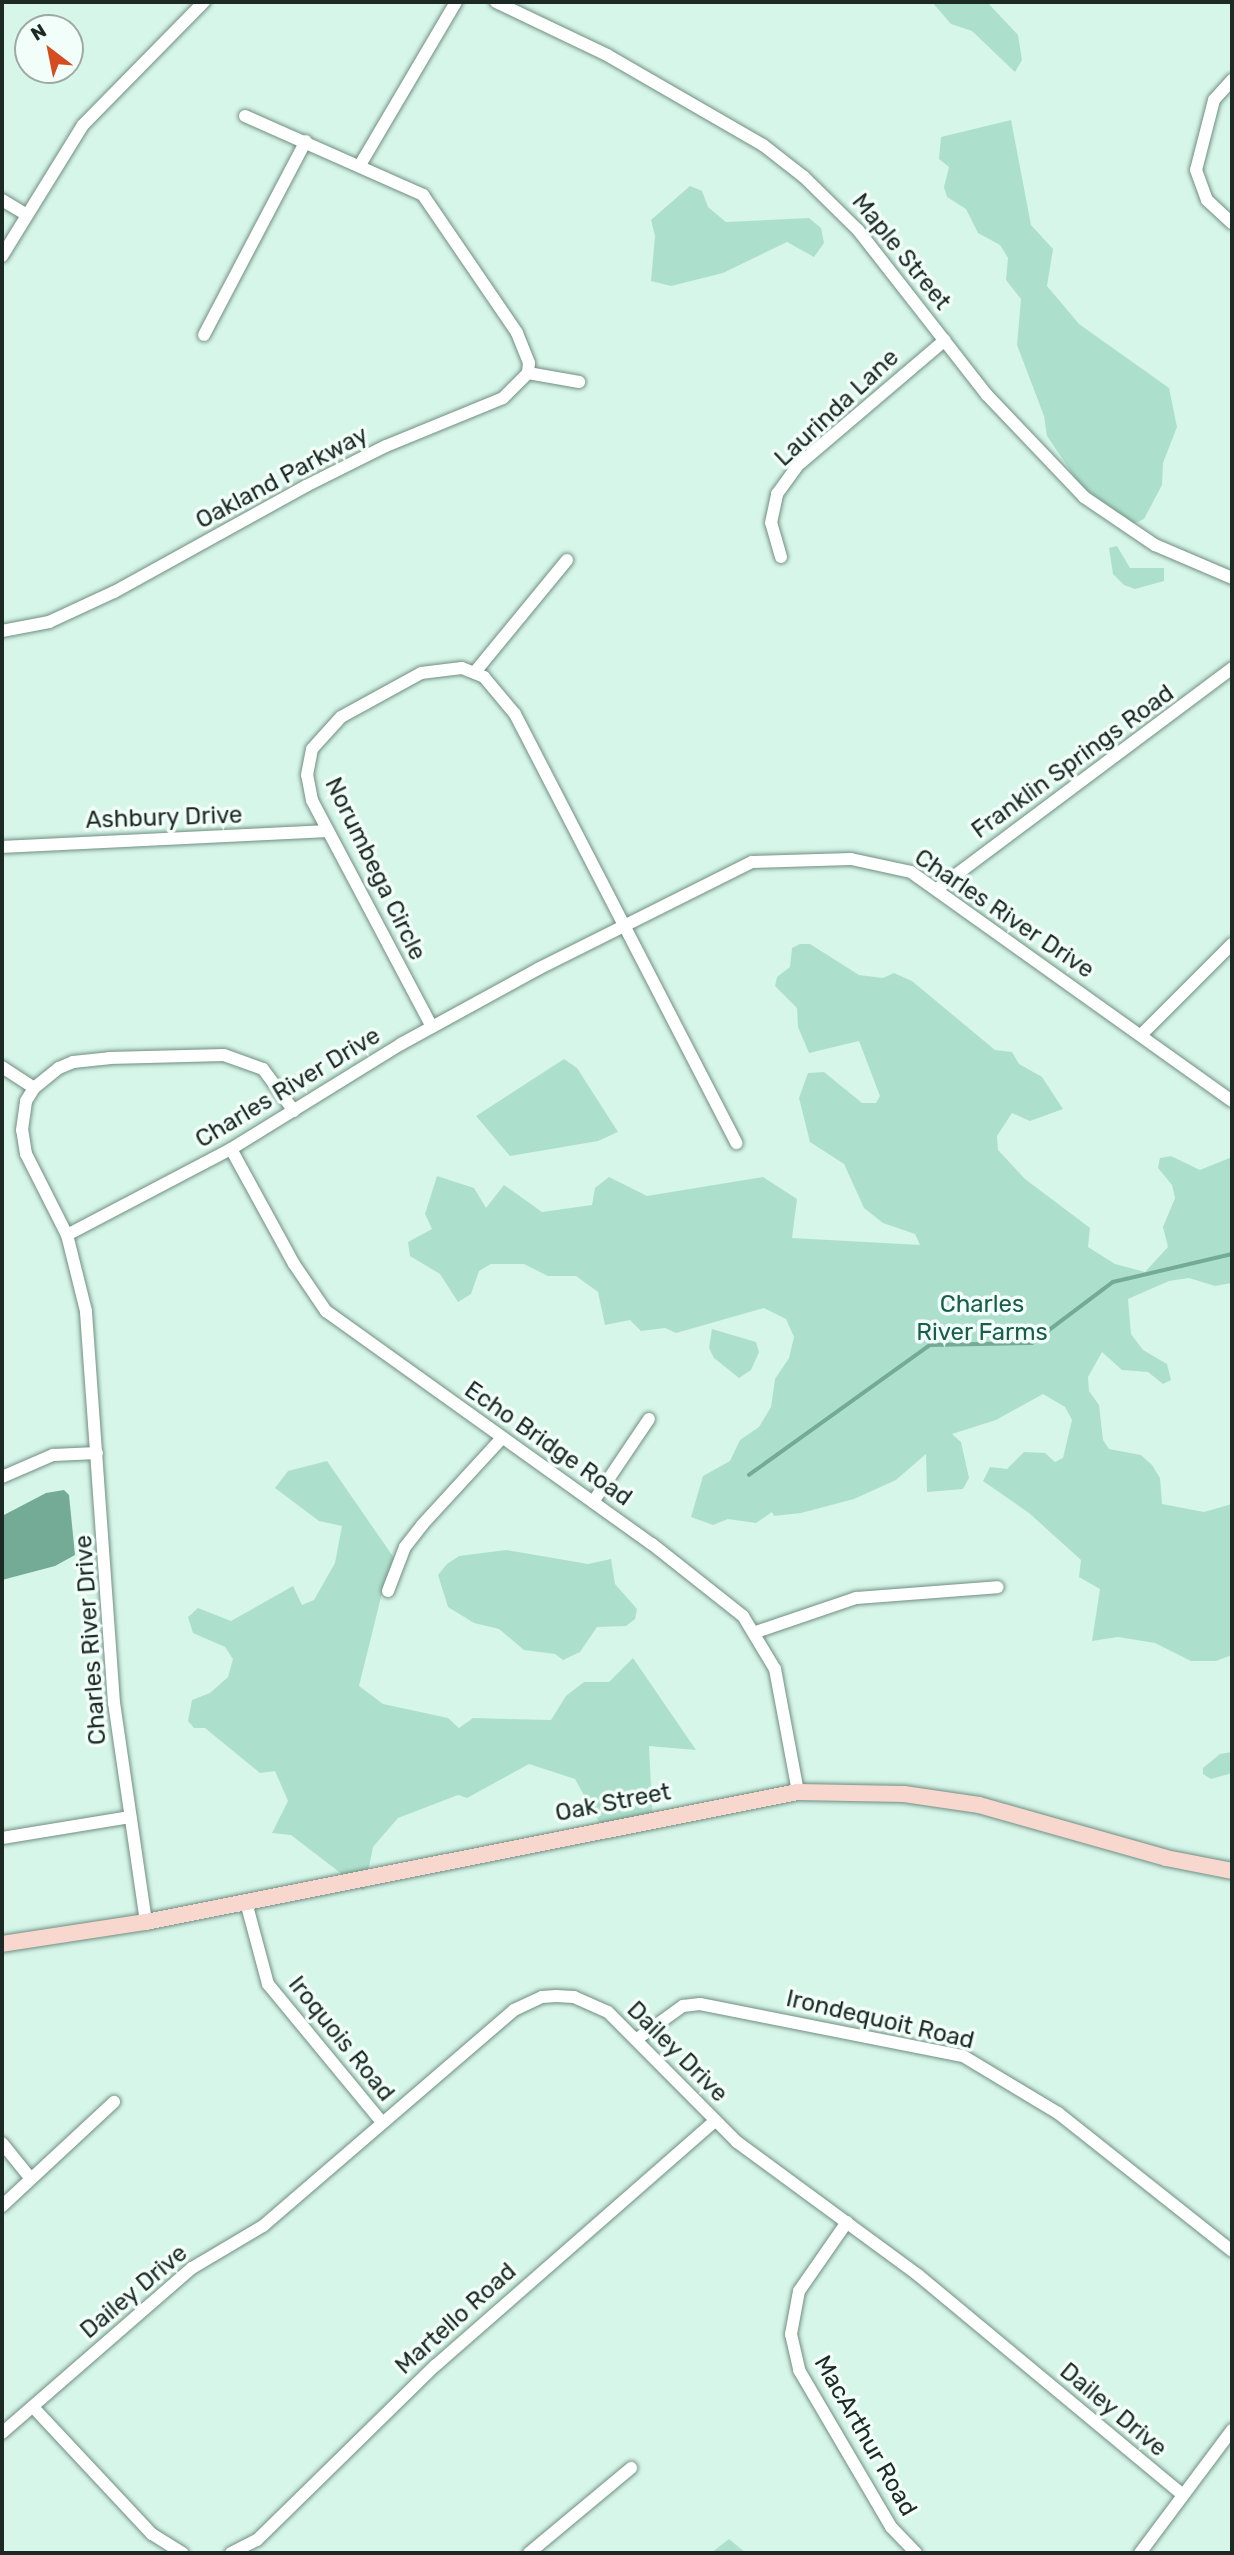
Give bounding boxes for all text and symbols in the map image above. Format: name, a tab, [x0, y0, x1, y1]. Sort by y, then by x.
north arrow	[14, 14, 84, 84]
text: N	[27, 19, 51, 46]
street label: Maple Street	[845, 188, 957, 316]
street label: Laurinda Lane	[769, 343, 905, 473]
street label: Oakland Parkway	[191, 421, 373, 535]
street label: Franklin Springs Road	[966, 679, 1180, 845]
street label: Norumbega Circle	[318, 773, 432, 965]
street label: Ashbury Drive	[85, 801, 243, 835]
street label: Charles River Drive	[909, 843, 1099, 985]
street label: Charles River Drive	[190, 1021, 386, 1155]
park label: Charles River Farms	[916, 1291, 1048, 1347]
street label: Echo Bridge Road	[459, 1376, 637, 1512]
street label: Charles River Drive	[69, 1534, 113, 1746]
street label: Oak Street	[553, 1778, 673, 1828]
street label: Iroquois Road	[282, 1971, 400, 2107]
street label: Irondequoit Road	[783, 1984, 977, 2056]
street label: Dailey Drive	[620, 1995, 734, 2109]
street label: Dailey Drive	[74, 2239, 194, 2345]
street label: Martello Road	[390, 2257, 522, 2381]
street label: MacArthur Road	[807, 2350, 923, 2522]
street label: Dailey Drive	[1053, 2357, 1173, 2463]

